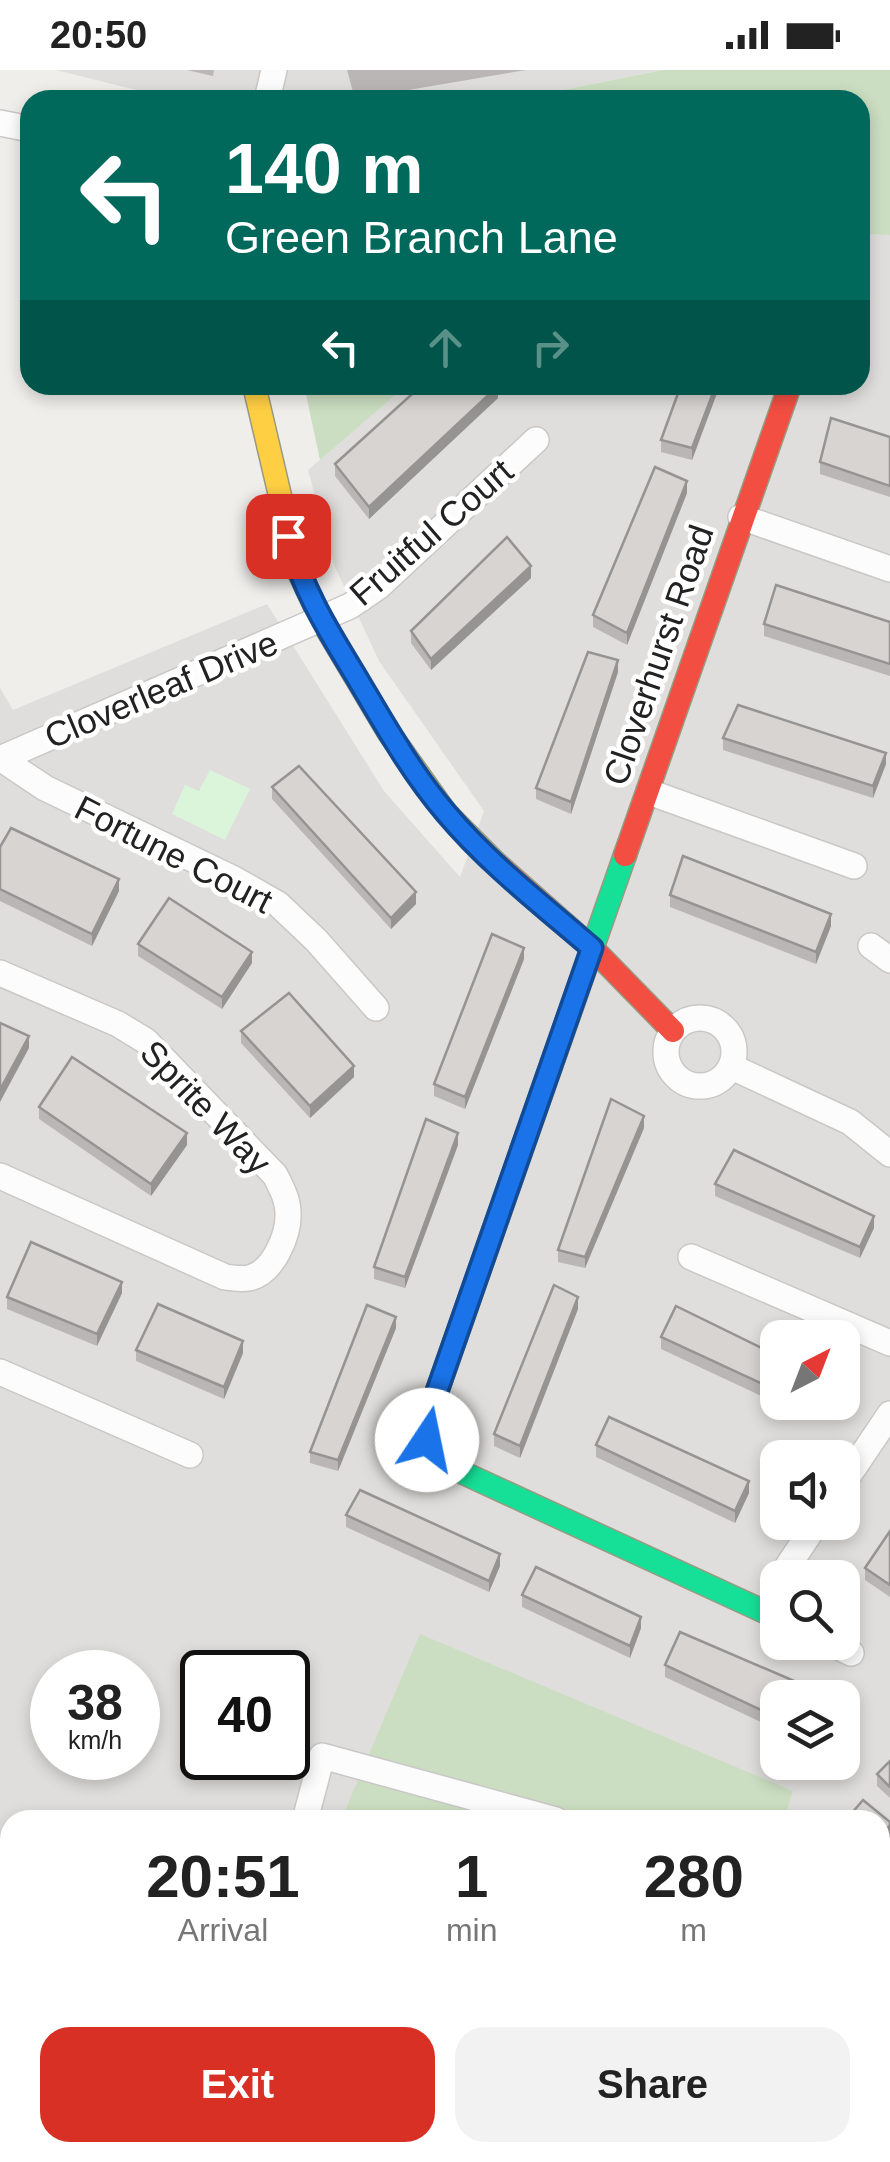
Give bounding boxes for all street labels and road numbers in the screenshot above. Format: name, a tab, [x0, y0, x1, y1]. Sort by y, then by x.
street label: Fruitful Court	[342, 451, 520, 613]
street label: Cloverhurst Road	[595, 520, 721, 790]
street label: Cloverleaf Drive	[39, 622, 283, 756]
street label: Fortune Court	[69, 788, 279, 921]
street label: Sprite Way	[133, 1032, 279, 1182]

